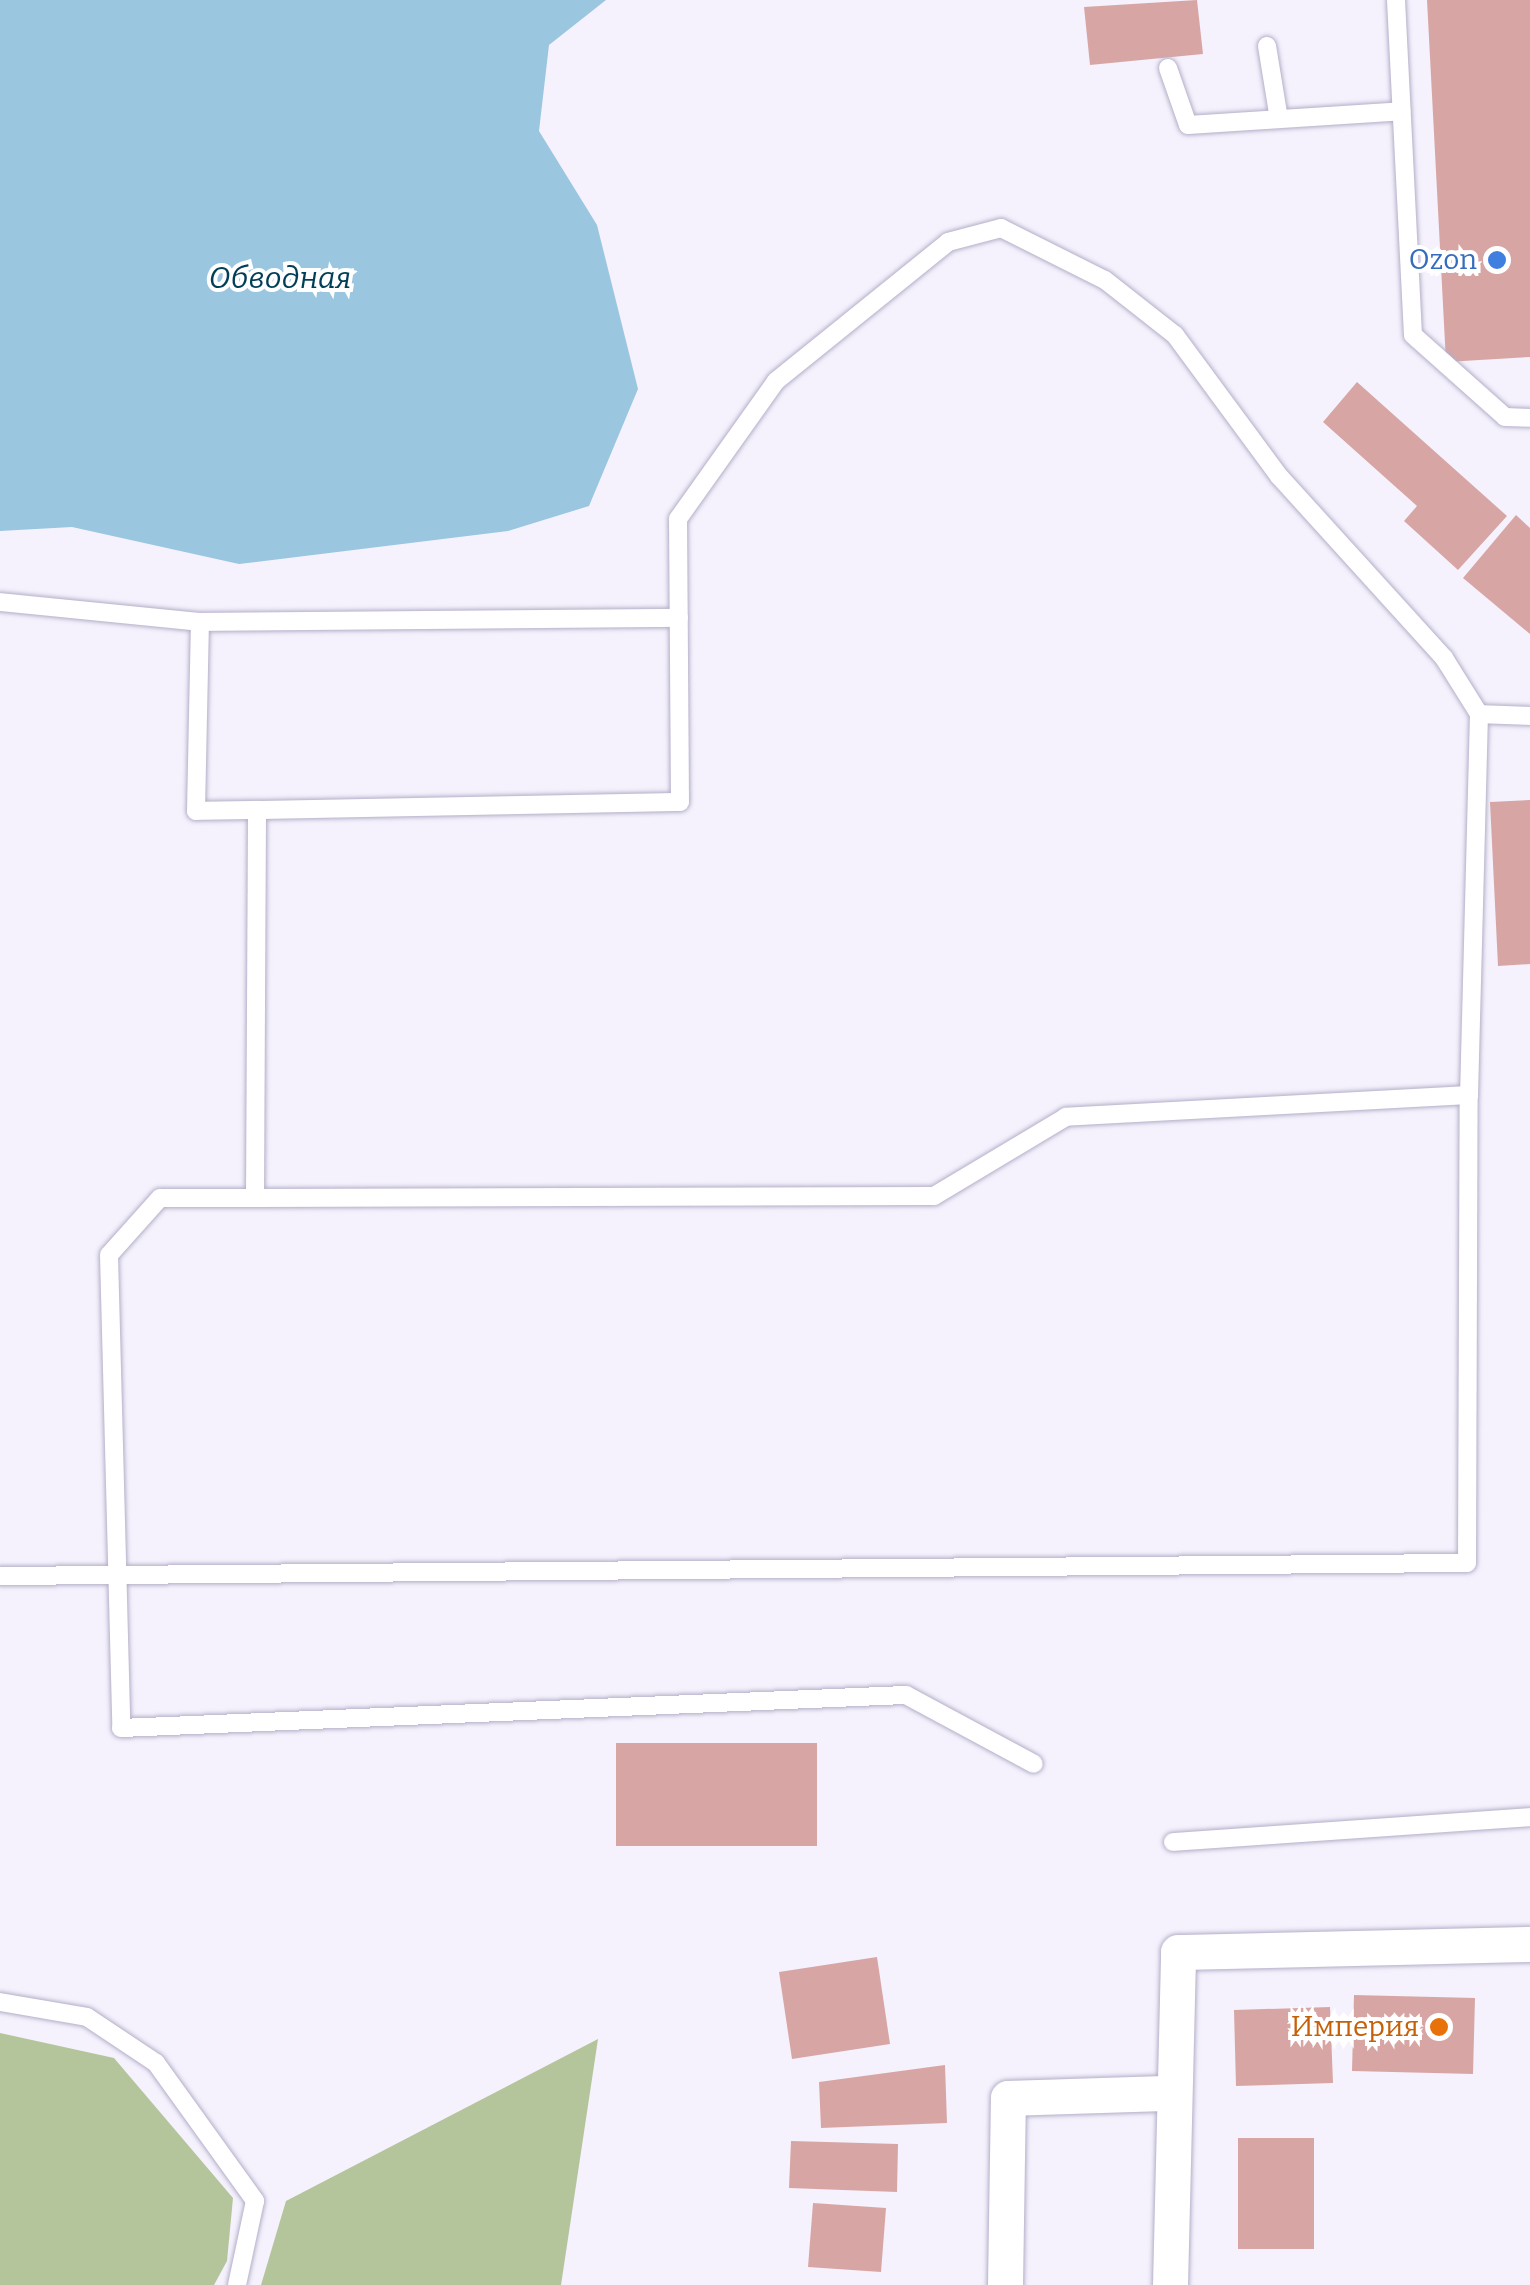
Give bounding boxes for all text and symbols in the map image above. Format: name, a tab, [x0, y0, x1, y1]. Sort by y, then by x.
place label: Ozon	[1409, 243, 1477, 277]
marker: Ozon	[1486, 249, 1508, 271]
water label: Обводная	[209, 260, 351, 296]
place label: Империя	[1291, 2010, 1419, 2044]
marker: Империя	[1428, 2016, 1450, 2038]

